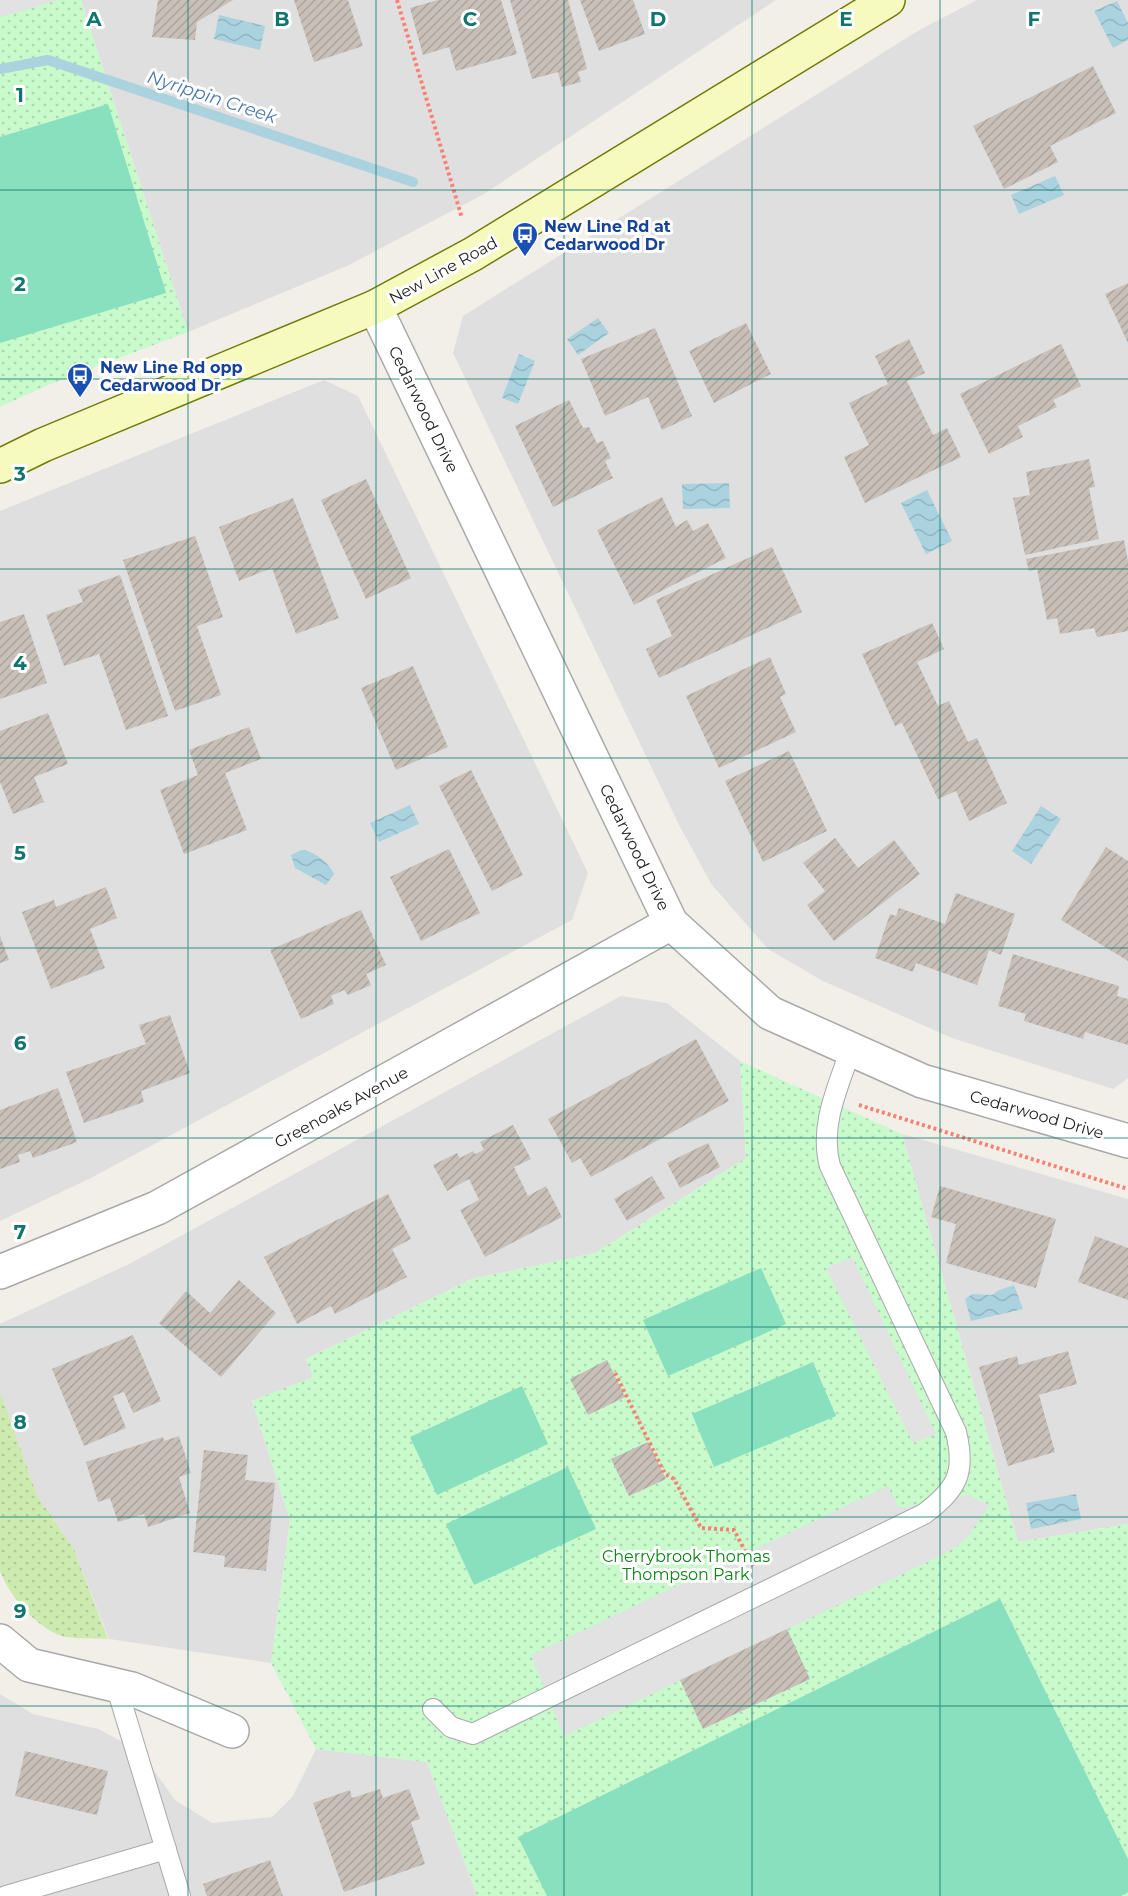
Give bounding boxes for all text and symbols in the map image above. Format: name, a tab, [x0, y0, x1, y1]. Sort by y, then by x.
text: A	[85, 7, 102, 31]
text: B	[274, 7, 290, 31]
text: C	[463, 7, 478, 31]
text: D	[650, 7, 666, 31]
text: E	[839, 7, 853, 31]
text: F	[1028, 7, 1041, 31]
water label: Nyrippin Creek	[144, 66, 281, 129]
text: 1	[16, 83, 24, 107]
place label: New Line Rd at Cedarwood Dr	[544, 217, 671, 254]
bus stop icon: New Line Rd at Cedarwood Dr	[510, 220, 540, 258]
street label: New Line Road	[386, 233, 501, 308]
text: 2	[14, 272, 26, 296]
street label: Cedarwood Drive	[385, 343, 462, 476]
place label: New Line Rd opp Cedarwood Dr	[100, 358, 243, 395]
bus stop icon: New Line Rd opp Cedarwood Dr	[65, 361, 95, 399]
text: 3	[13, 462, 26, 486]
text: 4	[13, 651, 27, 675]
street label: Cedarwood Drive	[596, 781, 673, 914]
text: 5	[14, 841, 26, 865]
text: 6	[14, 1031, 27, 1055]
street label: Greenoaks Avenue	[271, 1063, 411, 1152]
street label: Cedarwood Drive	[968, 1086, 1106, 1143]
text: 7	[14, 1220, 26, 1244]
text: 8	[13, 1410, 27, 1434]
park label: Cherrybrook Thomas Thompson Park	[602, 1547, 770, 1584]
text: 9	[14, 1599, 26, 1623]

